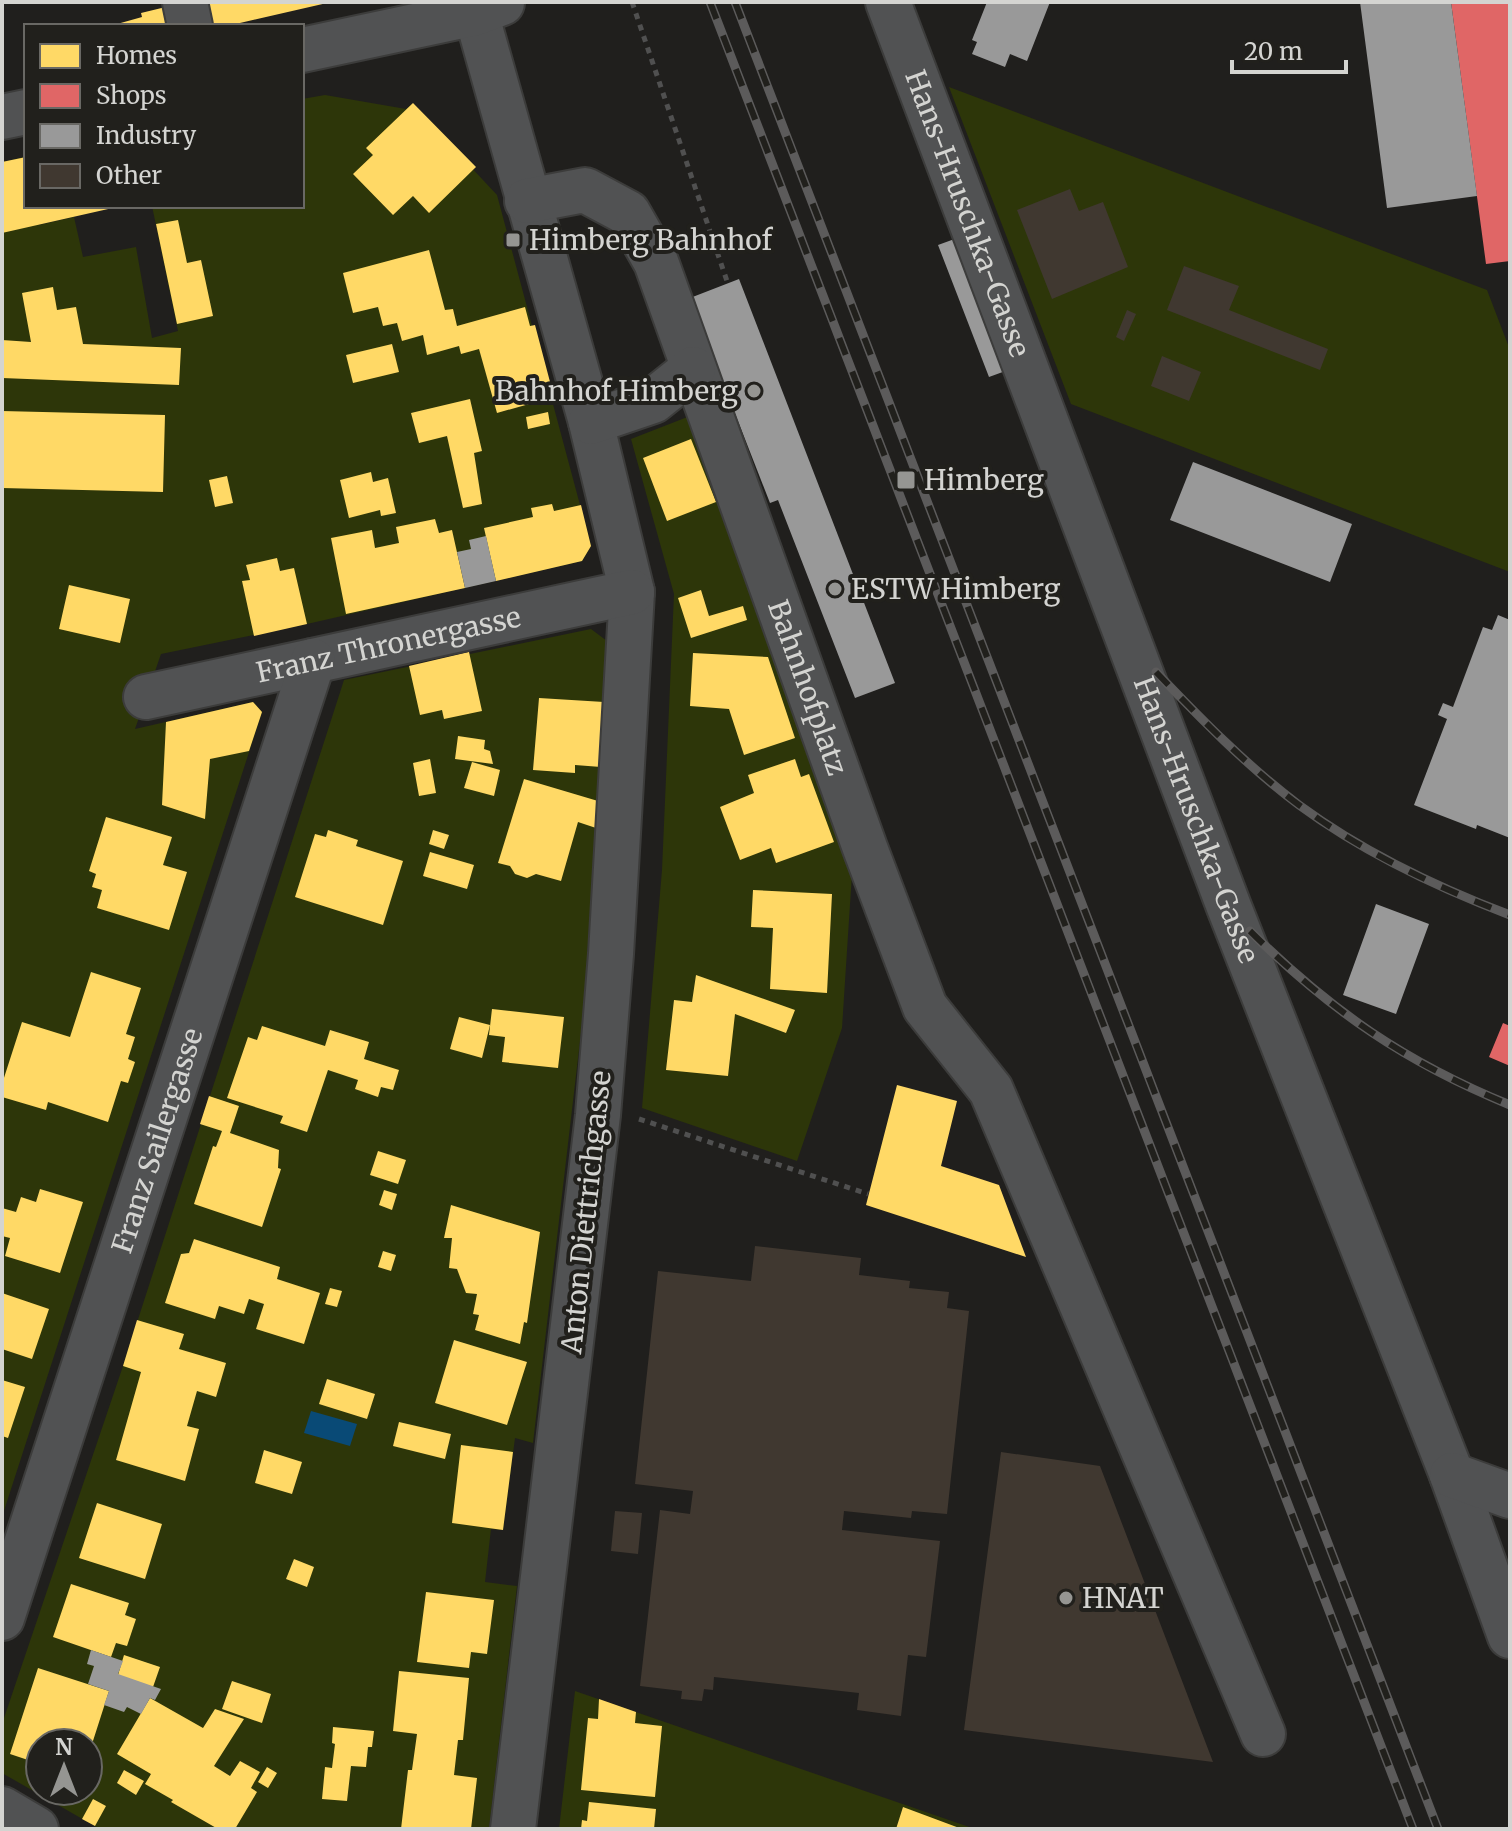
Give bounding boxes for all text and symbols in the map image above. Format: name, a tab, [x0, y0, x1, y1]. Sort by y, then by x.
legend	[24, 24, 304, 208]
scale bar	[1232, 24, 1346, 74]
text: 20 m	[1244, 36, 1303, 67]
text: Homes	[96, 40, 177, 71]
street label: Hans-Hruschka-Gasse	[897, 65, 1038, 362]
text: Shops	[96, 80, 167, 111]
text: Industry	[96, 120, 196, 151]
text: Other	[96, 160, 162, 191]
place label: Himberg Bahnhof	[529, 222, 773, 258]
marker: Himberg Bahnhof	[504, 231, 522, 249]
place label: Bahnhof Himberg	[495, 373, 738, 409]
marker: Bahnhof Himberg	[745, 382, 763, 400]
place label: Himberg	[924, 462, 1044, 498]
marker: Himberg	[895, 469, 917, 491]
place label: ESTW Himberg	[851, 571, 1060, 607]
marker: ESTW Himberg	[826, 580, 844, 598]
street label: Bahnhofplatz	[760, 595, 856, 780]
street label: Franz Thronergasse	[253, 599, 524, 691]
street label: Hans-Hruschka-Gasse	[1126, 671, 1267, 968]
street label: Franz Sailergasse	[104, 1023, 211, 1258]
street label: Anton Diettrichgasse	[553, 1069, 619, 1356]
place label: HNAT	[1082, 1580, 1164, 1616]
marker: HNAT	[1057, 1589, 1075, 1607]
north arrow	[24, 1727, 104, 1807]
text: N	[55, 1733, 73, 1761]

